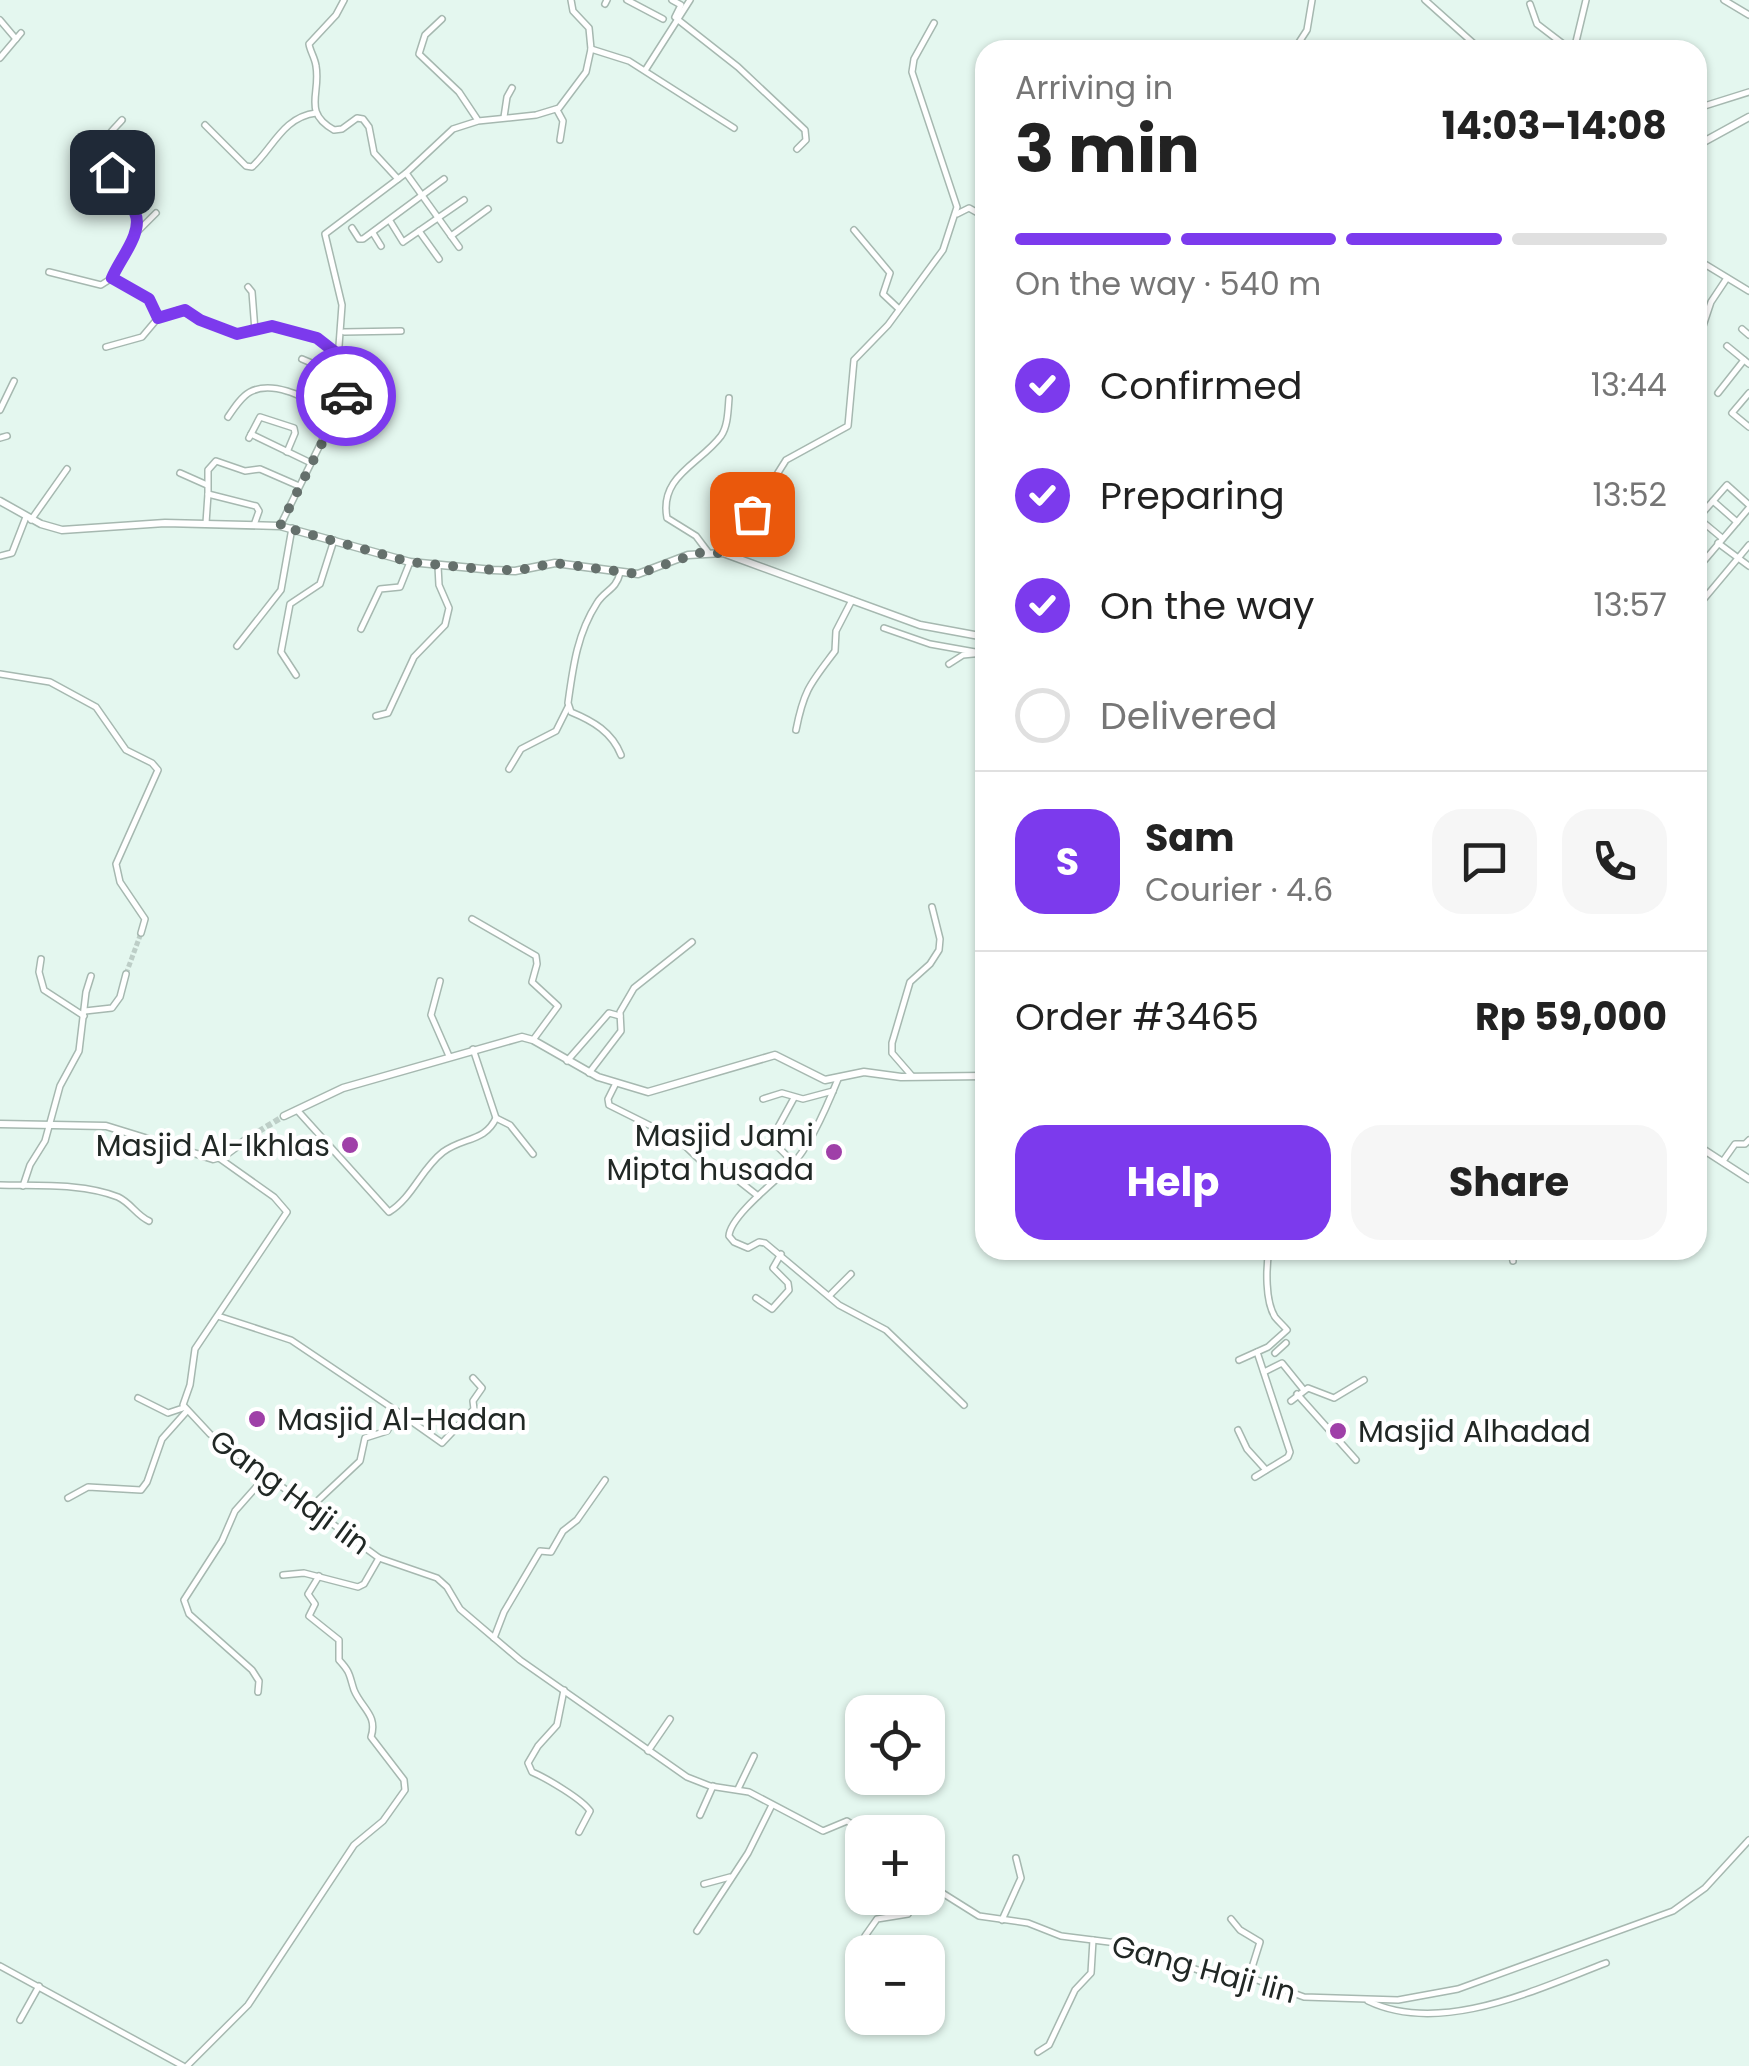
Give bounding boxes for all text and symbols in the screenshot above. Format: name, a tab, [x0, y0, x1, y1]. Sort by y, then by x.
text: Arriving in	[1015, 65, 1173, 110]
text: 14:03–14:08	[1442, 99, 1667, 152]
text: 3 min	[1015, 104, 1200, 195]
pin	[70, 130, 155, 215]
icon: home	[85, 145, 140, 200]
text: On the way · 540 m	[1015, 261, 1321, 306]
courier	[296, 346, 396, 446]
icon: check	[1015, 358, 1070, 413]
text: Confirmed	[1100, 359, 1302, 412]
text: 13:44	[1591, 362, 1667, 407]
icon: car	[319, 369, 374, 424]
icon: check	[1015, 468, 1070, 523]
text: Preparing	[1100, 469, 1285, 522]
pin	[710, 472, 795, 557]
text: 13:52	[1593, 472, 1667, 517]
icon: bag	[725, 487, 780, 542]
icon: check	[1015, 578, 1070, 633]
text: On the way	[1100, 579, 1314, 632]
text: 13:57	[1594, 582, 1667, 627]
text: Delivered	[1100, 689, 1277, 742]
button: chat	[1432, 809, 1537, 914]
button: phone	[1562, 809, 1667, 914]
text: Sam	[1145, 811, 1234, 864]
text: S	[1056, 835, 1079, 888]
text: Courier · 4.6	[1145, 867, 1333, 912]
text: Order #3465	[1015, 990, 1259, 1043]
text: Rp 59,000	[1475, 990, 1667, 1043]
place label: Masjid Jami Mipta husada	[606, 1114, 814, 1191]
place label: Masjid Al-Ikhlas	[96, 1124, 330, 1167]
button: Help	[1015, 1125, 1331, 1240]
button: Share	[1351, 1125, 1667, 1240]
marker: Masjid Al-Ikhlas	[339, 1134, 361, 1156]
marker: Masjid Jami Mipta husada	[823, 1141, 845, 1163]
place label: Masjid Al-Hadan	[277, 1398, 527, 1441]
marker: Masjid Al-Hadan	[246, 1408, 268, 1430]
place label: Masjid Alhadad	[1358, 1410, 1591, 1453]
street label: Gang Haji Iin	[201, 1419, 379, 1565]
marker: Masjid Alhadad	[1327, 1420, 1349, 1442]
map controls	[845, 1695, 945, 2035]
button: locate	[845, 1695, 945, 1795]
button: +	[845, 1815, 945, 1915]
street label: Gang Haji Iin	[1107, 1924, 1301, 2014]
button: −	[845, 1935, 945, 2035]

